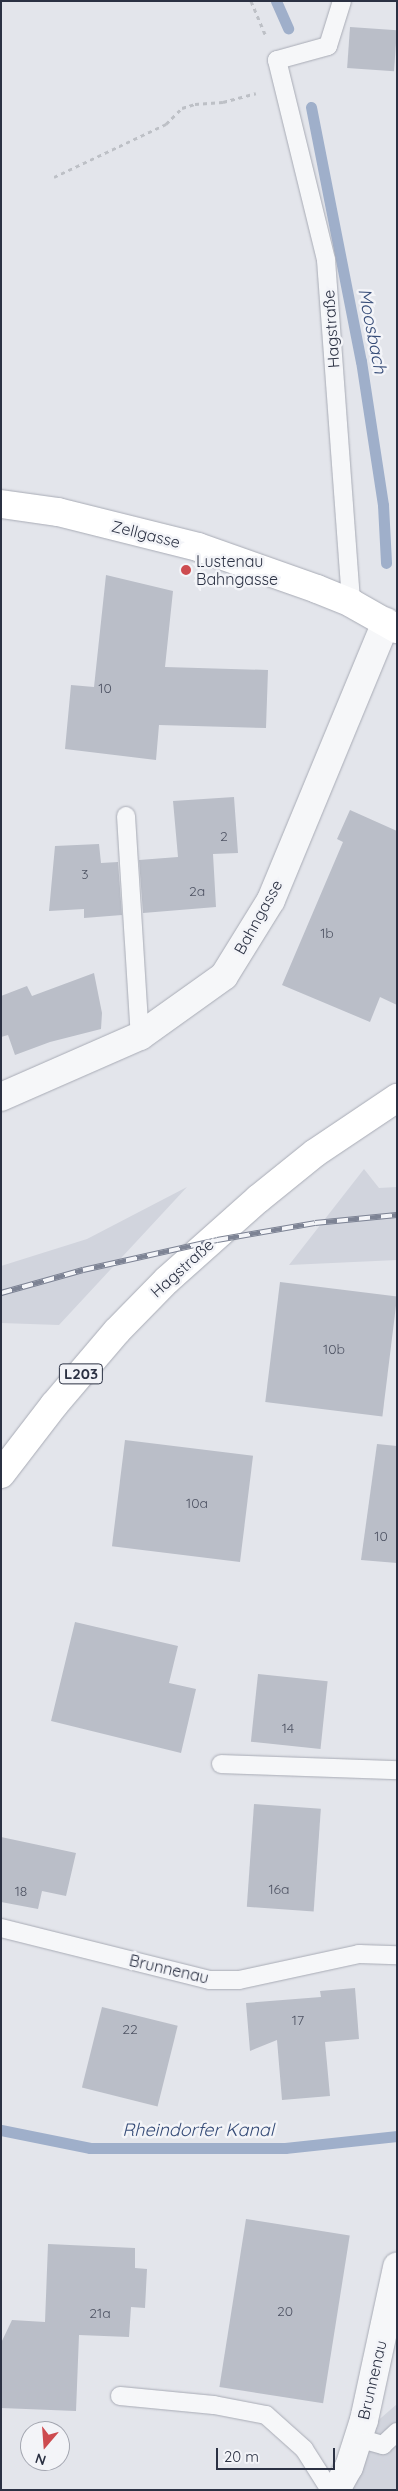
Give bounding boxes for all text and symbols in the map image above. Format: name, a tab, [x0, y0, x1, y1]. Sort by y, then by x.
water label: Moosbach	[353, 287, 391, 375]
street label: Hagstraße	[319, 289, 343, 369]
street label: Zellgasse	[110, 516, 182, 552]
place label: Lustenau Bahngasse	[196, 551, 278, 589]
marker: Lustenau Bahngasse	[180, 564, 192, 576]
house number: 10	[98, 680, 112, 696]
house number: 2	[220, 828, 228, 844]
house number: 3	[81, 866, 89, 882]
street label: Bahngasse	[230, 876, 286, 958]
house number: 2a	[189, 883, 205, 899]
house number: 1b	[320, 925, 334, 941]
street label: Hagstraße	[146, 1235, 218, 1301]
house number: 10b	[323, 1341, 345, 1357]
road number: L203	[58, 1362, 104, 1386]
house number: 10a	[186, 1495, 208, 1511]
house number: 10	[374, 1528, 388, 1544]
house number: 14	[282, 1720, 294, 1736]
house number: 16a	[268, 1881, 290, 1897]
house number: 18	[15, 1883, 27, 1899]
street label: Brunnenau	[127, 1951, 211, 1987]
house number: 17	[292, 2012, 304, 2028]
house number: 22	[122, 2021, 138, 2037]
water label: Rheindorfer Kanal	[122, 2119, 274, 2141]
house number: 20	[277, 2303, 293, 2319]
house number: 21a	[89, 2305, 111, 2321]
street label: Brunnenau	[354, 2338, 390, 2422]
north arrow	[20, 2421, 70, 2471]
scale bar	[218, 2438, 337, 2470]
text: 20 m	[224, 2447, 259, 2466]
text: N	[33, 2449, 48, 2469]

